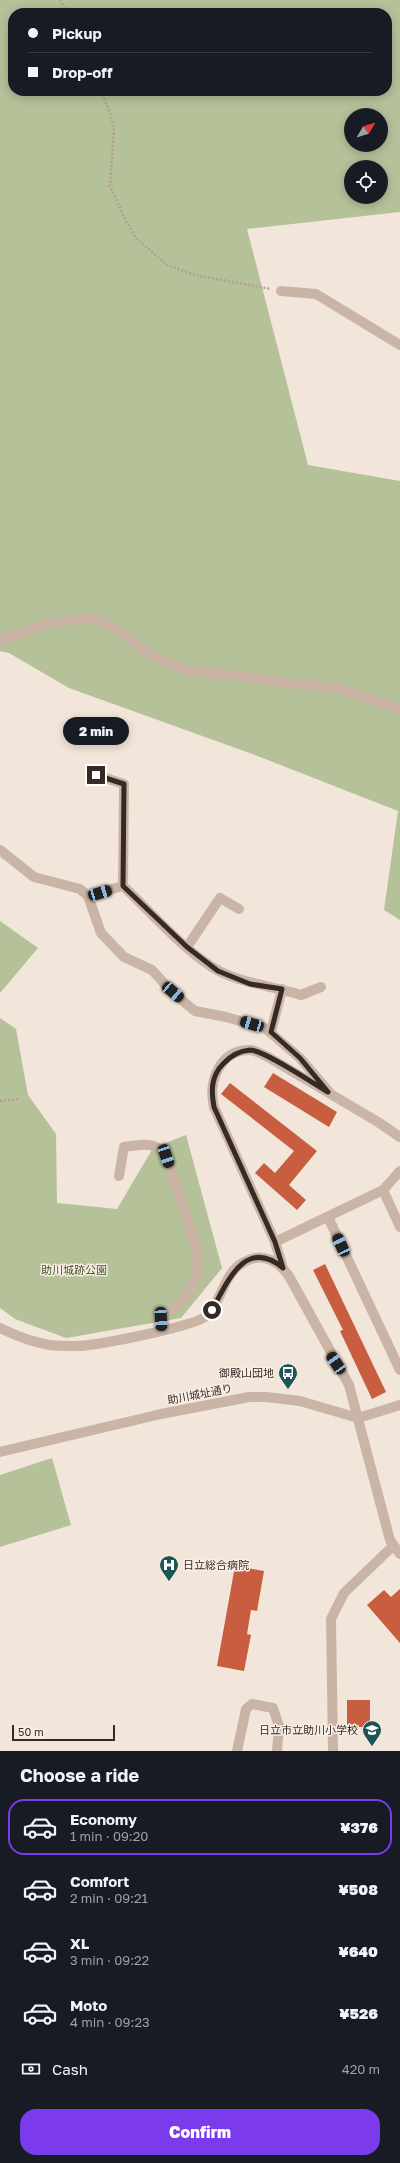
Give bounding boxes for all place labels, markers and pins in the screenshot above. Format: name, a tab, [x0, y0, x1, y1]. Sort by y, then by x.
bus stop icon: 御殿山団地	[277, 1362, 299, 1390]
place label: 御殿山団地	[218, 1366, 274, 1379]
hospital icon: 日立総合病院	[158, 1554, 180, 1582]
place label: 日立総合病院	[183, 1558, 249, 1571]
school or university icon: 日立市立助川小学校	[361, 1719, 383, 1747]
place label: 日立市立助川小学校	[259, 1723, 358, 1736]

